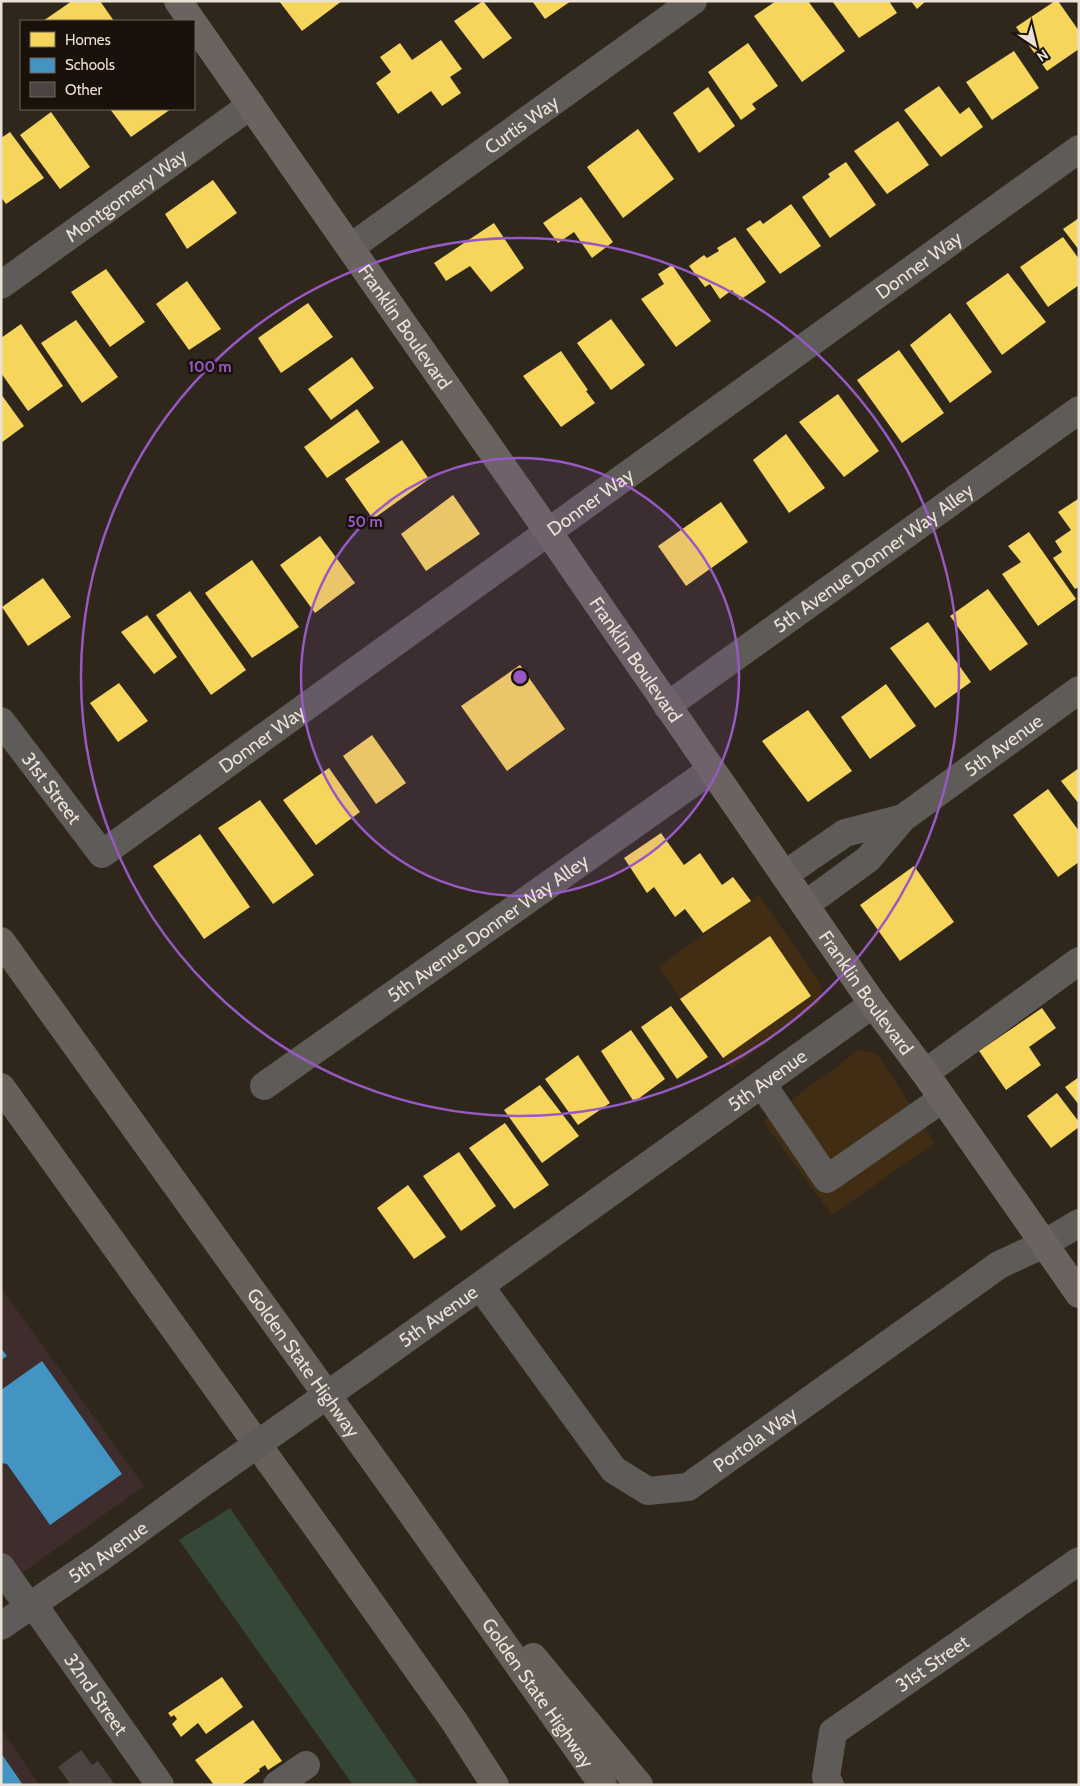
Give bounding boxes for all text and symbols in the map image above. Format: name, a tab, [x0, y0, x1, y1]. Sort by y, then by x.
legend	[20, 20, 195, 110]
north arrow	[1010, 20, 1060, 70]
text: Homes	[65, 31, 111, 49]
text: N	[1033, 45, 1052, 66]
text: Schools	[65, 56, 115, 74]
text: Other	[65, 81, 102, 99]
street label: Curtis Way	[480, 90, 564, 159]
street label: Montgomery Way	[61, 144, 192, 247]
street label: Donner Way	[871, 226, 967, 304]
street label: Franklin Boulevard	[353, 260, 456, 394]
text: 100 m	[188, 358, 232, 376]
street label: Donner Way	[543, 463, 638, 541]
street label: 5th Avenue Donner Way Alley	[769, 478, 978, 638]
text: 50 m	[347, 513, 383, 531]
street label: Franklin Boulevard	[584, 593, 687, 727]
centre of rings	[511, 668, 529, 686]
street label: Donner Way	[214, 700, 310, 778]
street label: 5th Avenue	[960, 709, 1048, 782]
street label: 31st Street	[17, 748, 86, 829]
street label: 5th Avenue Donner Way Alley	[383, 849, 593, 1007]
street label: Franklin Boulevard	[814, 926, 918, 1059]
street label: 5th Avenue	[723, 1044, 811, 1116]
street label: 5th Avenue	[394, 1280, 482, 1352]
street label: Golden State Highway	[242, 1284, 365, 1442]
street label: Portola Way	[709, 1402, 802, 1477]
street label: 5th Avenue	[64, 1516, 152, 1588]
street label: Golden State Highway	[477, 1614, 599, 1773]
street label: 31st Street	[891, 1630, 974, 1697]
street label: 32nd Street	[59, 1649, 133, 1740]

